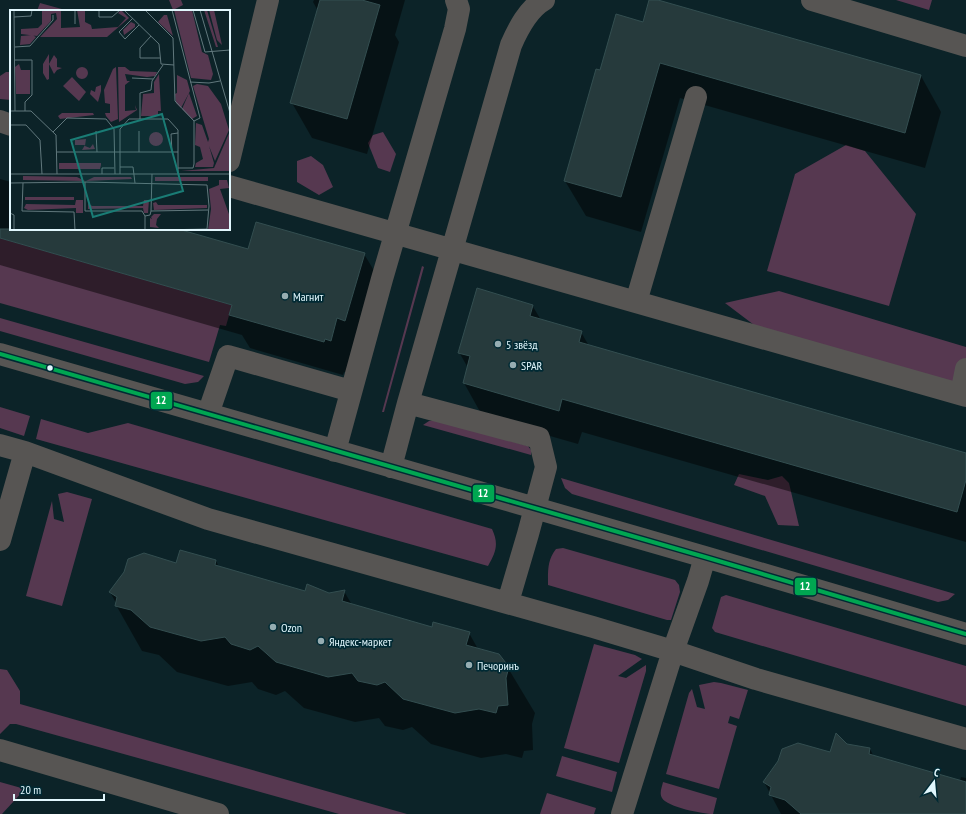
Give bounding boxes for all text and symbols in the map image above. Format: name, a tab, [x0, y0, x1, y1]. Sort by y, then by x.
inset map	[10, 10, 230, 230]
place label: Магнит	[293, 289, 323, 304]
marker: Магнит	[280, 291, 290, 301]
place label: 5 звёзд	[506, 337, 538, 352]
marker: 5 звёзд	[493, 339, 503, 349]
place label: SPAR	[521, 358, 543, 373]
marker: SPAR	[508, 360, 518, 370]
unlabelled marker	[45, 363, 55, 373]
line badge: 12	[150, 391, 173, 410]
text: 12	[156, 393, 166, 407]
line badge: 12	[472, 484, 495, 503]
text: 12	[478, 486, 488, 500]
line badge: 12	[794, 577, 817, 596]
text: 12	[800, 579, 810, 593]
place label: Ozon	[281, 620, 302, 635]
marker: Ozon	[268, 622, 278, 632]
place label: Яндекс-маркет	[329, 634, 392, 649]
marker: Яндекс-маркет	[316, 636, 326, 646]
place label: Печоринъ	[477, 658, 519, 673]
marker: Печоринъ	[464, 660, 474, 670]
north arrow	[914, 762, 954, 802]
text: С	[932, 765, 941, 780]
scale bar	[14, 776, 104, 802]
text: 20 m	[20, 782, 41, 797]

